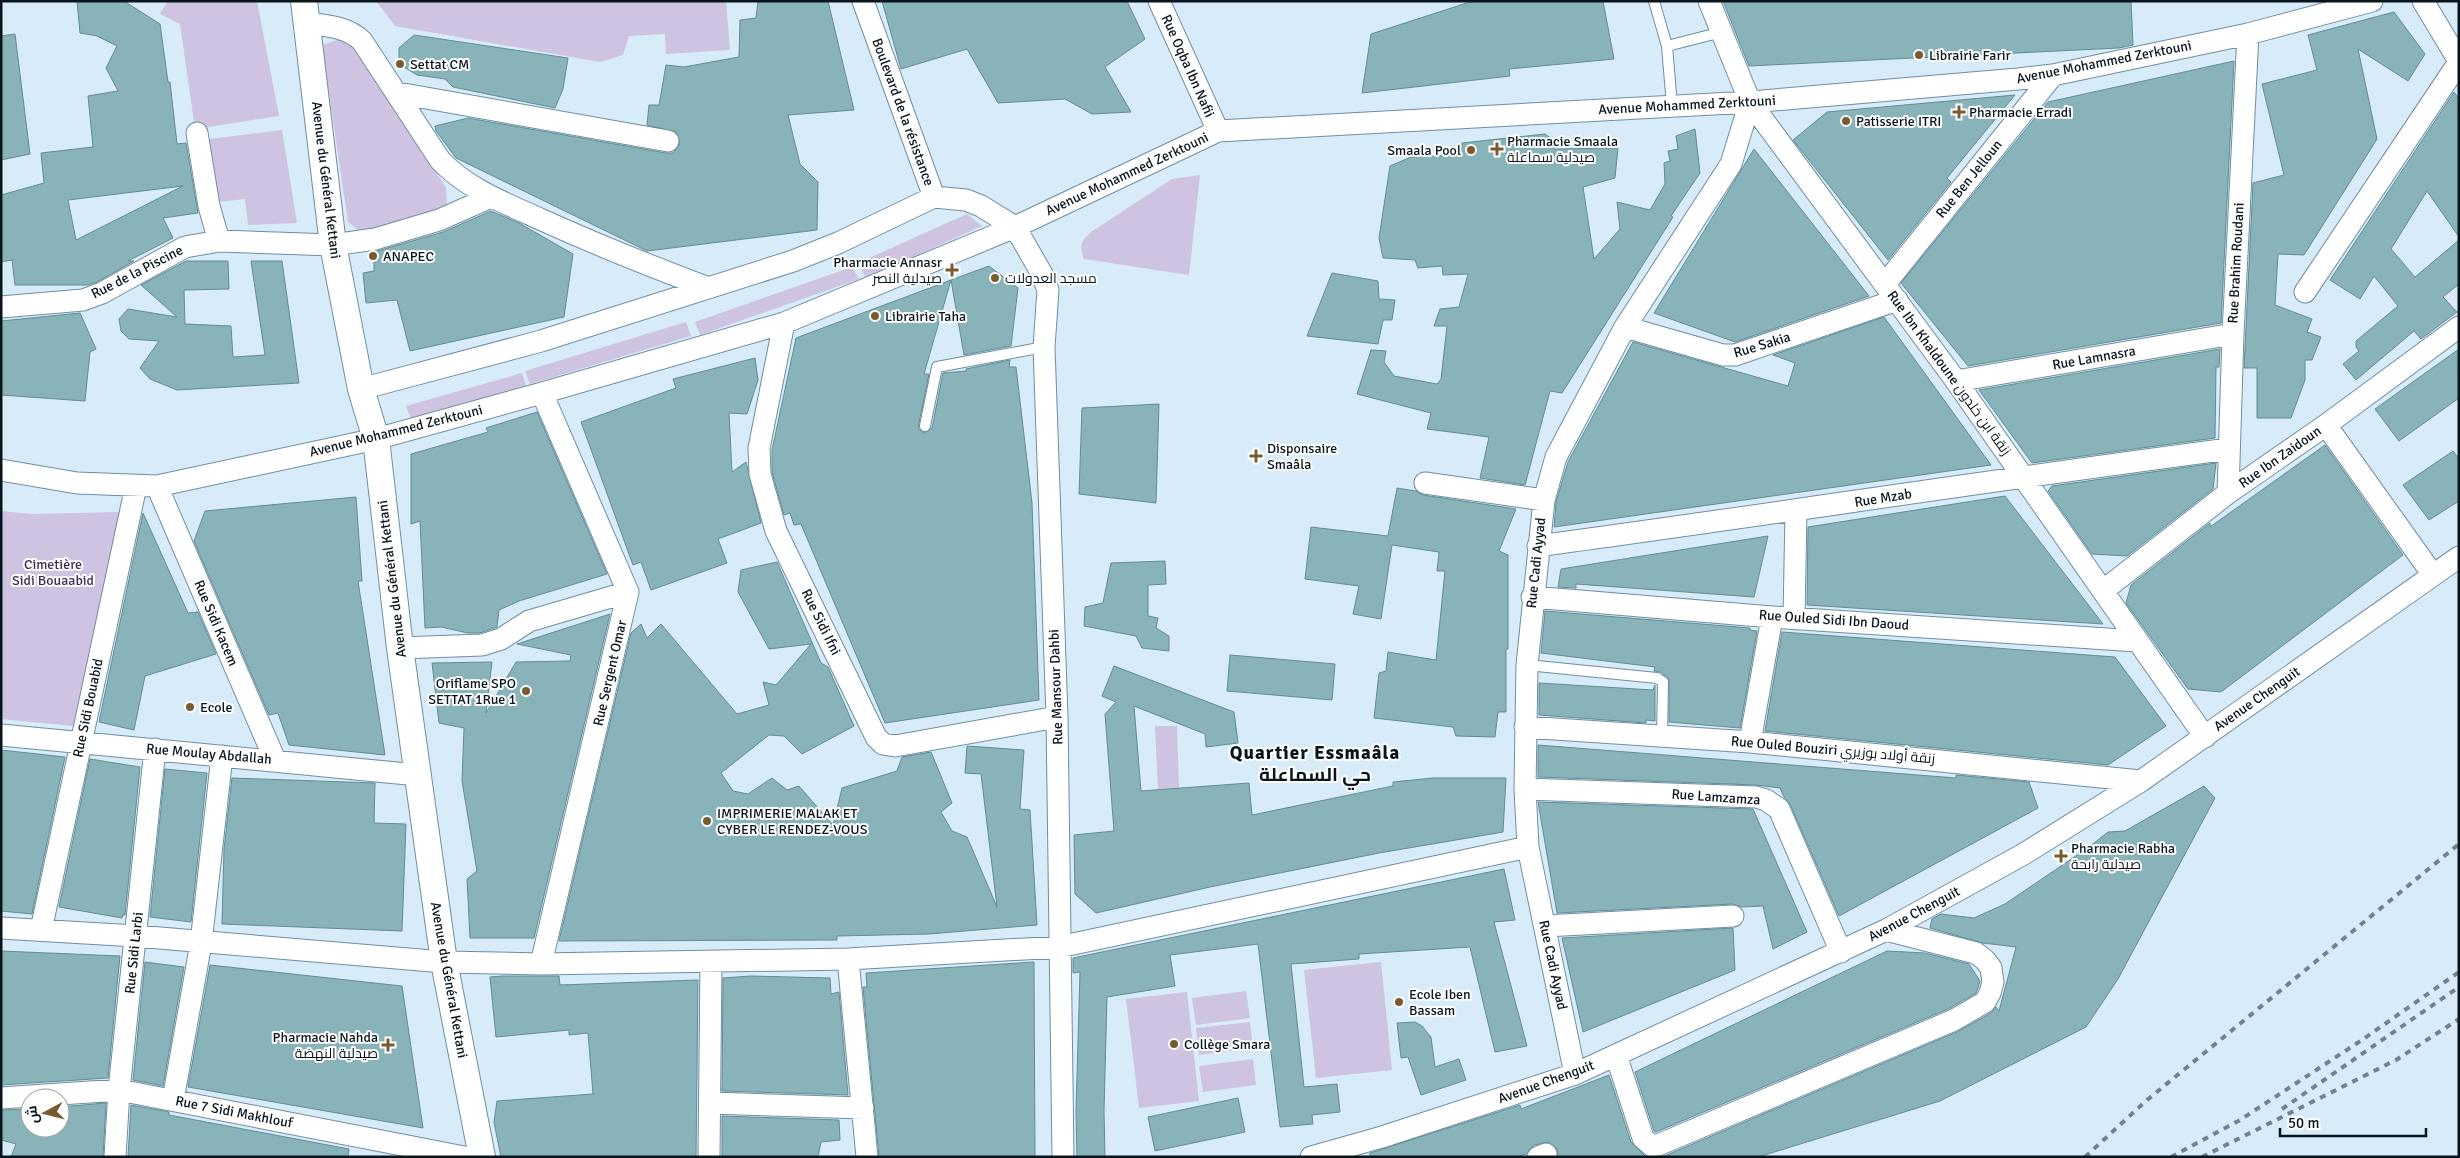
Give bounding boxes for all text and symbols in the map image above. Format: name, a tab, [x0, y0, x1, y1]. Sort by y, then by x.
street label: Rue Oqba Ibn Nafii	[1158, 12, 1218, 120]
street label: Boulevard de la résistance	[868, 36, 938, 188]
street label: Avenue Mohammed Zerktouni	[2015, 37, 2193, 87]
place label: Librairie Farir	[1929, 47, 2012, 64]
marker: Librairie Farir	[1913, 49, 1925, 61]
place label: Settat CM	[410, 56, 469, 73]
marker: Settat CM	[394, 58, 406, 70]
street label: Avenue Mohammed Zerktouni	[1598, 92, 1776, 118]
street label: Avenue du Général Kettani	[308, 100, 344, 260]
place label: Pharmacie Erradi	[1969, 104, 2072, 121]
marker: Pharmacie Erradi	[1953, 106, 1965, 118]
place label: Patisserie ITRI	[1856, 113, 1941, 130]
marker: Patisserie ITRI	[1840, 115, 1852, 127]
street label: Avenue Mohammed Zerktouni	[1043, 129, 1211, 219]
place label: Pharmacie Smaala صيدلية سماعلة	[1507, 133, 1618, 166]
street label: Rue Ben Jelloun	[1932, 136, 2006, 222]
place label: Smaala Pool	[1387, 142, 1461, 159]
marker: Pharmacie Smaala صيدلية سماعلة	[1491, 143, 1503, 155]
marker: Smaala Pool	[1465, 144, 1477, 156]
street label: Rue Brahim Roudani	[2224, 202, 2248, 324]
street label: Rue de la Piscine	[88, 242, 186, 302]
place label: ANAPEC	[383, 248, 434, 265]
marker: ANAPEC	[367, 250, 379, 262]
place label: Pharmacie Annasr صيدلية النصر	[833, 254, 943, 287]
marker: Pharmacie Annasr صيدلية النصر	[946, 264, 958, 276]
place label: مسجد العدولات	[1005, 270, 1097, 287]
marker: مسجد العدولات	[989, 272, 1001, 284]
street label: Rue Ibn Khaldoune زنقة ابن خلدون	[1883, 287, 2015, 459]
place label: Librairie Taha	[885, 308, 966, 325]
marker: Librairie Taha	[869, 310, 881, 322]
street label: Rue Sakia	[1732, 328, 1792, 362]
street label: Rue Lamnasra	[2051, 342, 2137, 374]
street label: Avenue Mohammed Zerktouni	[308, 401, 484, 461]
street label: Rue Ibn Zaidoun	[2236, 422, 2324, 492]
place label: Disponsaire Smaâla	[1267, 440, 1337, 473]
marker: Disponsaire Smaâla	[1249, 449, 1263, 463]
street label: Rue Mzab	[1853, 485, 1913, 511]
street label: Avenue du Général Kettani	[374, 499, 410, 659]
street label: Rue Cadi Ayyad	[1523, 517, 1549, 609]
park label: Cimetière Sidi Bouaabid	[12, 556, 94, 589]
street label: Rue Sidi Kacem	[190, 577, 242, 669]
street label: Rue Sidi Ifni	[798, 586, 844, 658]
street label: Rue Ouled Sidi Ibn Daoud	[1758, 606, 1910, 634]
street label: Rue Sergent Omar	[590, 618, 631, 728]
street label: Rue Mansour Dahbi	[1045, 629, 1067, 745]
street label: Rue Sidi Bouabid	[69, 657, 107, 759]
street label: Avenue Chenguit	[2211, 663, 2303, 735]
place label: Oriflame SPO SETTAT 1Rue 1	[428, 675, 516, 708]
marker: Oriflame SPO SETTAT 1Rue 1	[520, 685, 532, 697]
place label: Ecole	[200, 699, 233, 716]
marker: Ecole	[184, 701, 196, 713]
street label: Rue Ouled Bouziri زنقة أولاد بوزيري	[1730, 732, 1936, 770]
street label: Rue Moulay Abdallah	[145, 740, 273, 768]
district label: Quartier Essmaâla حي السماعلة	[1230, 741, 1400, 790]
street label: Rue Lamzamza	[1671, 785, 1761, 809]
place label: IMPRIMERIE MALAK ET CYBER LE RENDEZ-VOUS	[717, 805, 868, 838]
marker: IMPRIMERIE MALAK ET CYBER LE RENDEZ-VOUS	[701, 815, 713, 827]
place label: Pharmacie Rabha صيدلية رابحة	[2071, 840, 2175, 873]
marker: Pharmacie Rabha صيدلية رابحة	[2055, 850, 2067, 862]
street label: Avenue Chenguit	[1865, 883, 1963, 945]
street label: Avenue du Général Kettani	[427, 900, 471, 1060]
street label: Rue Sidi Larbi	[121, 911, 147, 995]
street label: Rue Cadi Ayyad	[1535, 919, 1571, 1011]
place label: Ecole Iben Bassam	[1409, 986, 1471, 1019]
marker: Ecole Iben Bassam	[1393, 996, 1405, 1008]
place label: Pharmacie Nahda صيدلية النهضة	[273, 1029, 378, 1062]
place label: Collège Smara	[1184, 1036, 1270, 1053]
marker: Collège Smara	[1168, 1038, 1180, 1050]
marker: Pharmacie Nahda صيدلية النهضة	[382, 1039, 394, 1051]
street label: Avenue Chenguit	[1496, 1057, 1597, 1107]
north arrow	[20, 1088, 70, 1138]
street label: Rue 7 Sidi Makhlouf	[174, 1092, 295, 1132]
text: ش	[23, 1105, 42, 1124]
scale bar	[2280, 1106, 2426, 1138]
text: 50 m	[2288, 1114, 2319, 1132]

